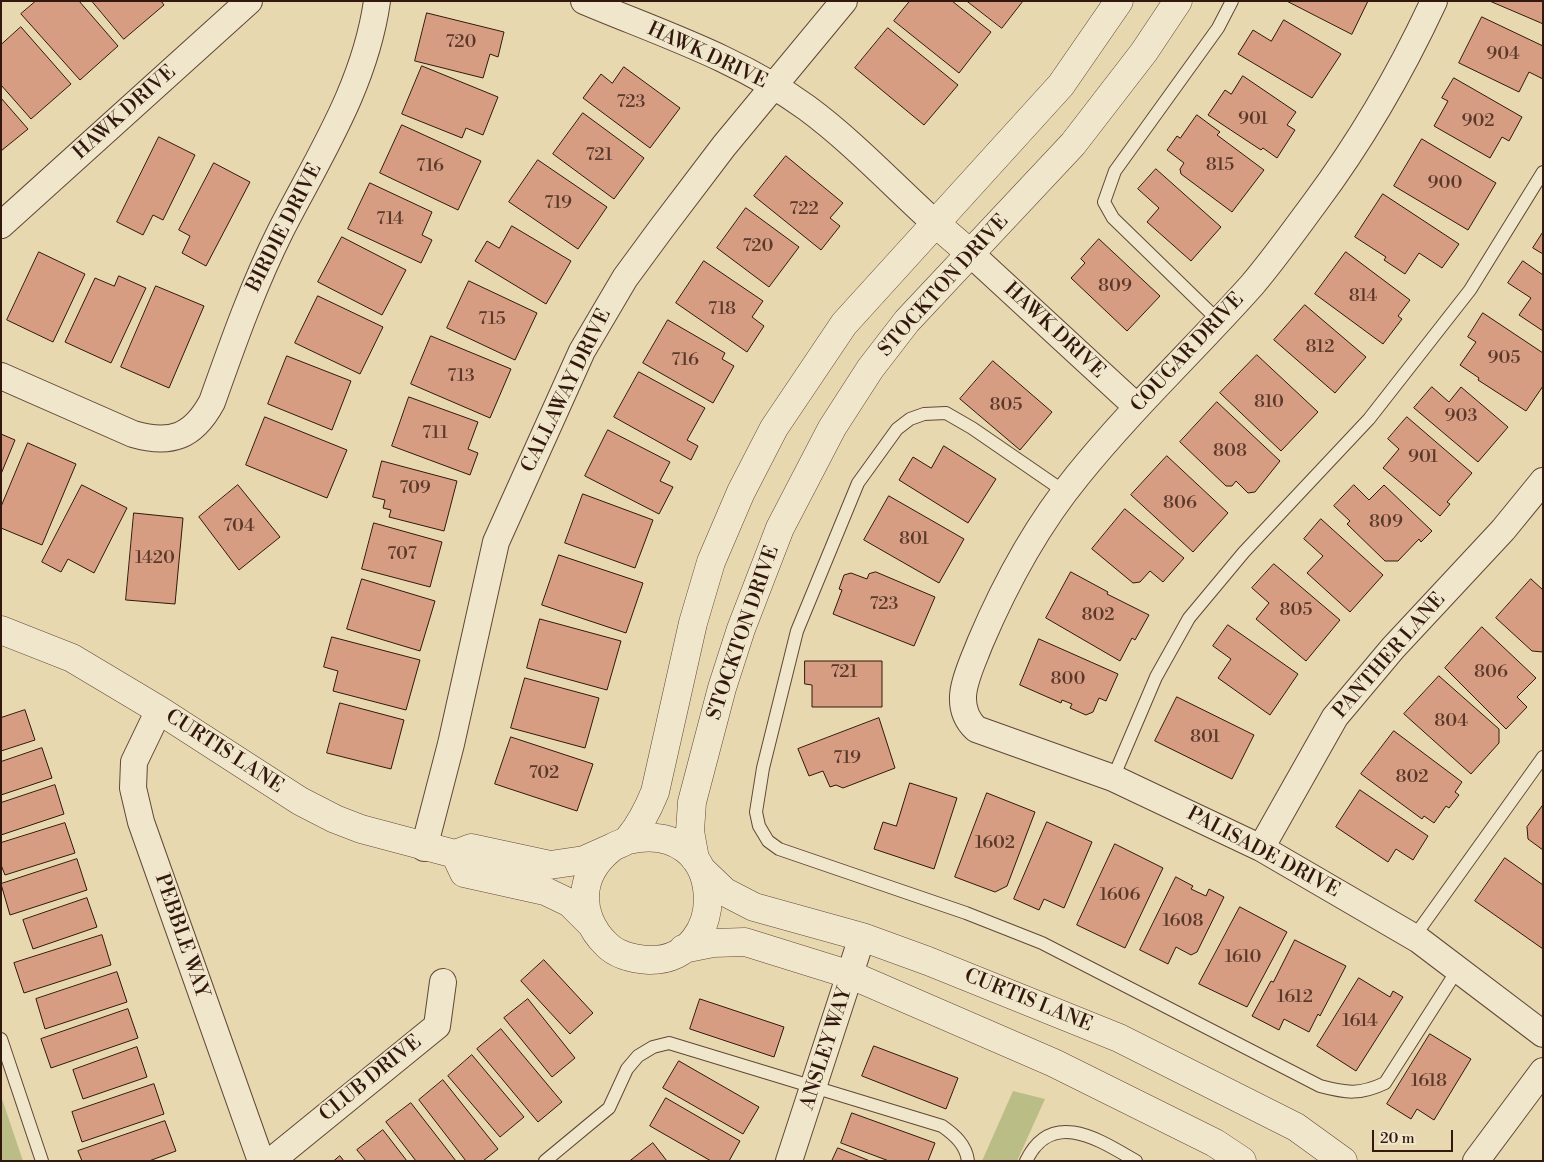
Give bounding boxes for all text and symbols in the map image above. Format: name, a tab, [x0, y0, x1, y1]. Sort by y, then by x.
street label: HAWK DRIVE	[643, 18, 771, 94]
house number: 720	[445, 32, 477, 54]
house number: 904	[1486, 44, 1520, 66]
street label: HAWK DRIVE	[69, 61, 181, 165]
house number: 723	[616, 92, 646, 114]
house number: 901	[1238, 109, 1268, 131]
house number: 902	[1462, 111, 1494, 133]
house number: 721	[585, 145, 613, 167]
house number: 815	[1206, 155, 1234, 177]
house number: 716	[416, 156, 444, 178]
street label: BIRDIE DRIVE	[242, 159, 328, 297]
house number: 900	[1428, 173, 1462, 195]
house number: 719	[544, 193, 572, 215]
house number: 722	[789, 199, 819, 221]
house number: 714	[376, 209, 404, 231]
street label: STOCKTON DRIVE	[874, 210, 1014, 362]
house number: 720	[742, 236, 774, 258]
house number: 809	[1098, 276, 1132, 298]
street label: HAWK DRIVE	[998, 278, 1110, 384]
house number: 814	[1349, 286, 1377, 308]
street label: COUGAR DRIVE	[1126, 288, 1250, 418]
house number: 718	[708, 299, 736, 321]
street label: CALLAWAY DRIVE	[517, 305, 617, 477]
house number: 715	[478, 309, 506, 331]
house number: 812	[1305, 337, 1335, 359]
house number: 905	[1488, 348, 1520, 370]
house number: 716	[671, 350, 699, 372]
house number: 713	[447, 366, 475, 388]
house number: 810	[1254, 392, 1284, 414]
house number: 805	[990, 395, 1022, 417]
house number: 903	[1445, 406, 1477, 428]
house number: 711	[422, 423, 448, 445]
house number: 808	[1213, 441, 1247, 463]
house number: 901	[1408, 447, 1438, 469]
house number: 709	[399, 478, 431, 500]
house number: 806	[1163, 493, 1197, 515]
house number: 809	[1369, 512, 1403, 534]
house number: 704	[223, 516, 255, 538]
house number: 801	[899, 529, 929, 551]
street label: STOCKTON DRIVE	[703, 543, 785, 723]
house number: 707	[387, 544, 417, 566]
house number: 1420	[135, 548, 175, 570]
street label: PANTHER LANE	[1329, 588, 1451, 724]
house number: 723	[869, 594, 899, 616]
house number: 805	[1280, 600, 1312, 622]
house number: 802	[1082, 605, 1114, 627]
house number: 721	[830, 662, 858, 684]
house number: 806	[1474, 662, 1508, 684]
house number: 800	[1051, 669, 1085, 691]
street label: CURTIS LANE	[160, 705, 288, 799]
house number: 804	[1434, 711, 1468, 733]
house number: 801	[1190, 727, 1220, 749]
house number: 719	[833, 748, 861, 770]
house number: 702	[529, 763, 559, 785]
house number: 802	[1396, 767, 1428, 789]
street label: PALISADE DRIVE	[1182, 803, 1344, 903]
house number: 1602	[975, 833, 1015, 855]
street label: PEBBLE WAY	[149, 871, 213, 1001]
house number: 1606	[1100, 885, 1140, 907]
house number: 1608	[1163, 911, 1203, 933]
house number: 1610	[1225, 947, 1261, 969]
street label: CURTIS LANE	[960, 964, 1096, 1038]
street label: ANSLEY WAY	[796, 985, 858, 1113]
house number: 1612	[1277, 987, 1313, 1009]
house number: 1614	[1342, 1011, 1378, 1033]
street label: CLUB DRIVE	[315, 1031, 427, 1127]
house number: 1618	[1411, 1071, 1447, 1093]
scale bar	[1374, 1120, 1455, 1152]
text: 20 m	[1380, 1129, 1415, 1148]

